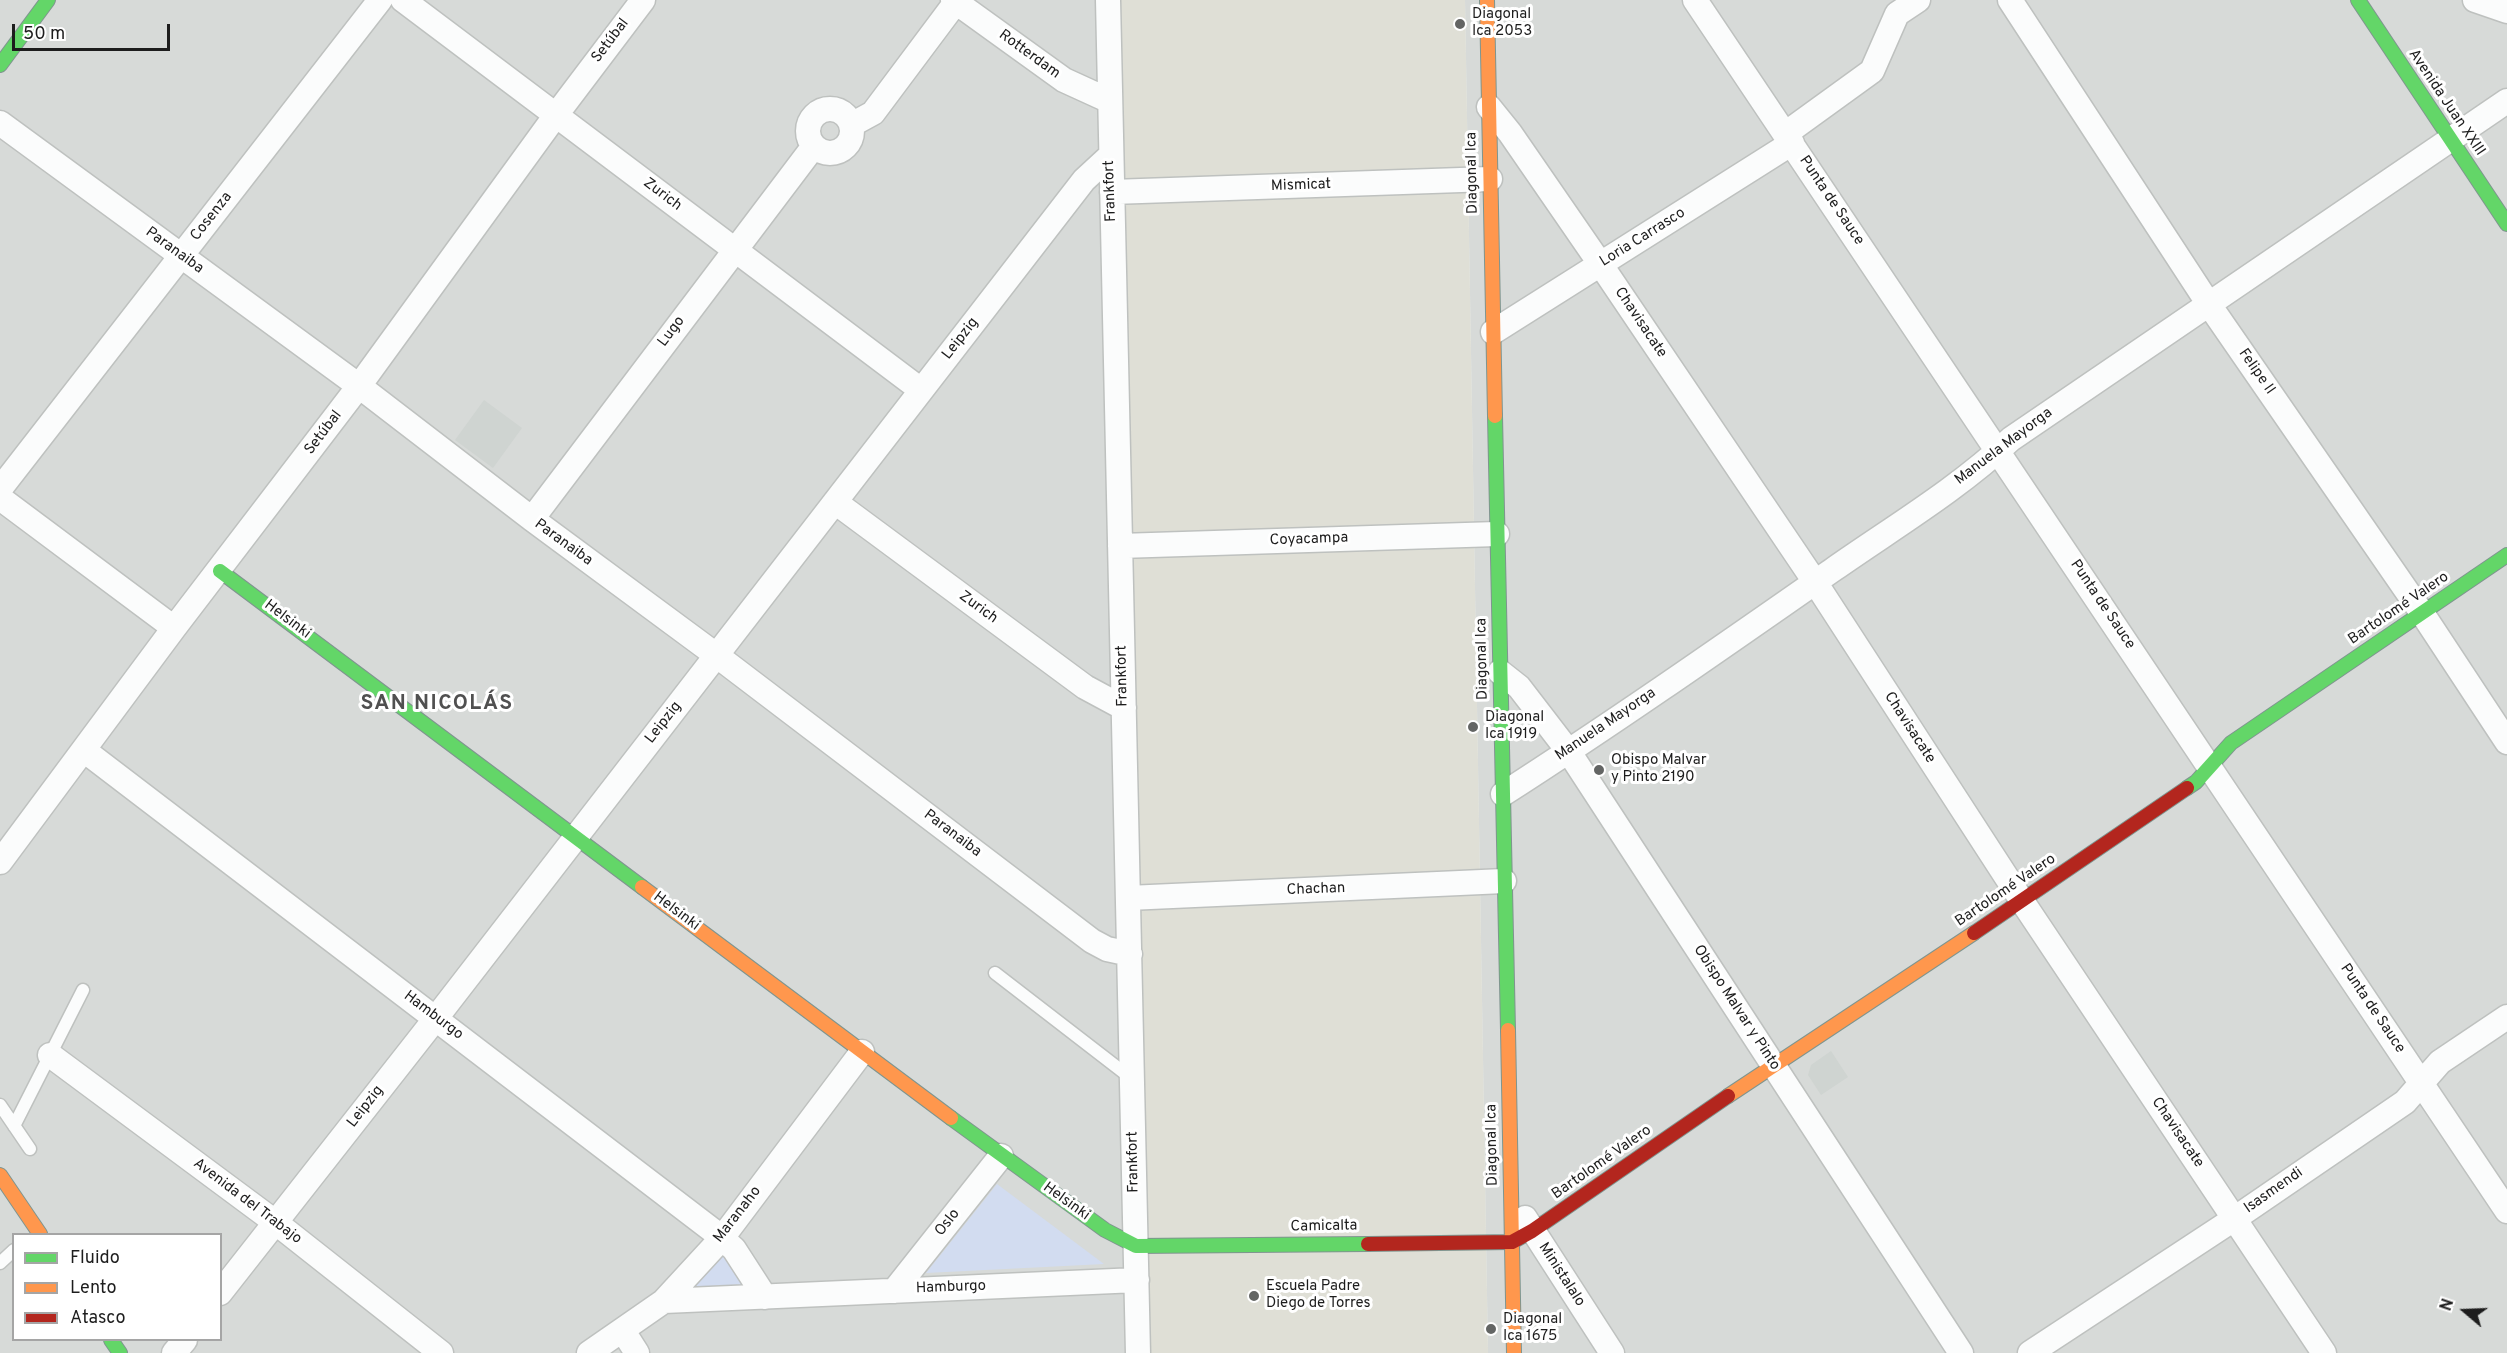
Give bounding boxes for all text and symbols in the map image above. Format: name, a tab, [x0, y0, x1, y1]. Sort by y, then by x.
place label: Diagonal Ica 2053	[1472, 6, 1532, 41]
scale bar	[15, 12, 172, 50]
street label: Setúbal	[589, 15, 633, 67]
marker: Diagonal Ica 2053	[1453, 17, 1467, 31]
text: 50 m	[23, 23, 65, 46]
street label: Rotterdam	[995, 27, 1063, 83]
street label: Avenida Juan XXIII	[2404, 46, 2488, 160]
street label: Diagonal Ica	[1463, 132, 1483, 214]
street label: Punta de Sauce	[1794, 153, 1868, 249]
street label: Frankfort	[1101, 160, 1121, 222]
street label: Zurich	[639, 175, 685, 215]
street label: Mismicat	[1271, 176, 1331, 196]
street label: Cosenza	[187, 189, 237, 245]
street label: Loria Carrasco	[1597, 205, 1689, 271]
street label: Paranaiba	[141, 224, 207, 278]
street label: Chavisacate	[1610, 284, 1670, 362]
street label: Lugo	[655, 313, 689, 351]
street label: Leipzig	[939, 314, 983, 364]
street label: Felipe II	[2234, 346, 2278, 398]
street label: Manuela Mayorga	[1952, 404, 2056, 490]
street label: Setúbal	[302, 407, 346, 459]
street label: Paranaiba	[530, 516, 596, 570]
street label: Coyacampa	[1269, 530, 1349, 550]
street label: Punta de Sauce	[2065, 557, 2139, 653]
street label: Bartolomé Valero	[2345, 569, 2453, 649]
street label: Zurich	[955, 588, 1001, 628]
street label: Helsinki	[260, 597, 314, 643]
street label: Diagonal Ica	[1473, 618, 1493, 700]
street label: Frankfort	[1113, 645, 1133, 707]
street label: Manuela Mayorga	[1552, 685, 1660, 765]
street label: Chavisacate	[1879, 689, 1939, 767]
district label: SAN NICOLÁS	[360, 692, 514, 718]
street label: Leipzig	[642, 698, 686, 748]
place label: Diagonal Ica 1919	[1485, 709, 1544, 744]
marker: Diagonal Ica 1919	[1466, 720, 1480, 734]
place label: Obispo Malvar y Pinto 2190	[1611, 752, 1707, 787]
marker: Obispo Malvar y Pinto 2190	[1592, 763, 1606, 777]
street label: Paranaiba	[920, 806, 984, 862]
street label: Bartolomé Valero	[1952, 851, 2060, 931]
street label: Chachan	[1286, 880, 1346, 900]
street label: Helsinki	[649, 889, 703, 935]
street label: Obispo Malvar y Pinto	[1689, 942, 1783, 1074]
street label: Punta de Sauce	[2335, 961, 2409, 1057]
street label: Hamburgo	[400, 988, 466, 1044]
street label: Leipzig	[344, 1082, 388, 1132]
street label: Chavisacate	[2147, 1094, 2207, 1172]
street label: Diagonal Ica	[1483, 1104, 1503, 1186]
street label: Bartolomé Valero	[1549, 1122, 1655, 1204]
street label: Frankfort	[1124, 1131, 1144, 1193]
street label: Avenida del Trabajo	[189, 1155, 305, 1249]
street label: Isasmendi	[2241, 1164, 2307, 1218]
street label: Helsinki	[1039, 1179, 1093, 1225]
street label: Maranaho	[710, 1183, 766, 1247]
street label: Oslo	[932, 1206, 964, 1240]
street label: Camicalta	[1290, 1217, 1358, 1237]
legend	[12, 1233, 222, 1341]
street label: Ministalalo	[1534, 1240, 1588, 1310]
text: Fluido	[70, 1247, 120, 1270]
text: Lento	[70, 1277, 116, 1300]
street label: Hamburgo	[916, 1278, 986, 1298]
place label: Escuela Padre Diego de Torres	[1266, 1278, 1371, 1313]
north arrow	[2435, 1281, 2495, 1341]
marker: Escuela Padre Diego de Torres	[1247, 1289, 1261, 1303]
text: N	[2437, 1296, 2459, 1314]
text: Atasco	[70, 1307, 126, 1330]
place label: Diagonal Ica 1675	[1503, 1311, 1562, 1346]
marker: Diagonal Ica 1675	[1484, 1322, 1498, 1336]

